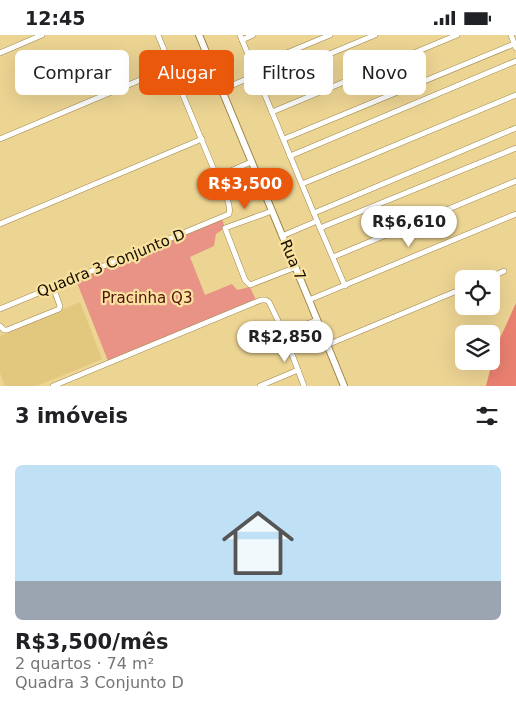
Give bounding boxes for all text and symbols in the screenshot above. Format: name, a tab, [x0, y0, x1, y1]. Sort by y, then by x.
text: 12:45	[25, 7, 85, 29]
chip: Comprar	[15, 50, 129, 95]
chip: Alugar	[139, 50, 234, 95]
chip: Filtros	[244, 50, 333, 95]
chip: Novo	[343, 50, 426, 95]
pin: R$3,500	[199, 167, 291, 210]
text: R$3,500	[208, 174, 282, 193]
pin: R$6,610	[363, 205, 455, 248]
text: R$6,610	[372, 212, 446, 231]
street label: Quadra 3 Conjunto D	[34, 225, 188, 301]
street label: Rua 7	[276, 237, 310, 283]
map controls	[455, 270, 500, 370]
button: locate	[455, 270, 500, 315]
park label: Pracinha Q3	[102, 289, 192, 307]
pin: R$2,850	[239, 321, 331, 363]
button: layers	[455, 325, 500, 370]
text: R$2,850	[248, 327, 322, 346]
icon: filters	[473, 402, 501, 430]
text: 3 imóveis	[15, 404, 128, 428]
icon: home	[213, 498, 303, 588]
text: R$3,500/mês	[15, 630, 169, 654]
text: 2 quartos · 74 m²	[15, 654, 154, 673]
text: Quadra 3 Conjunto D	[15, 673, 184, 692]

